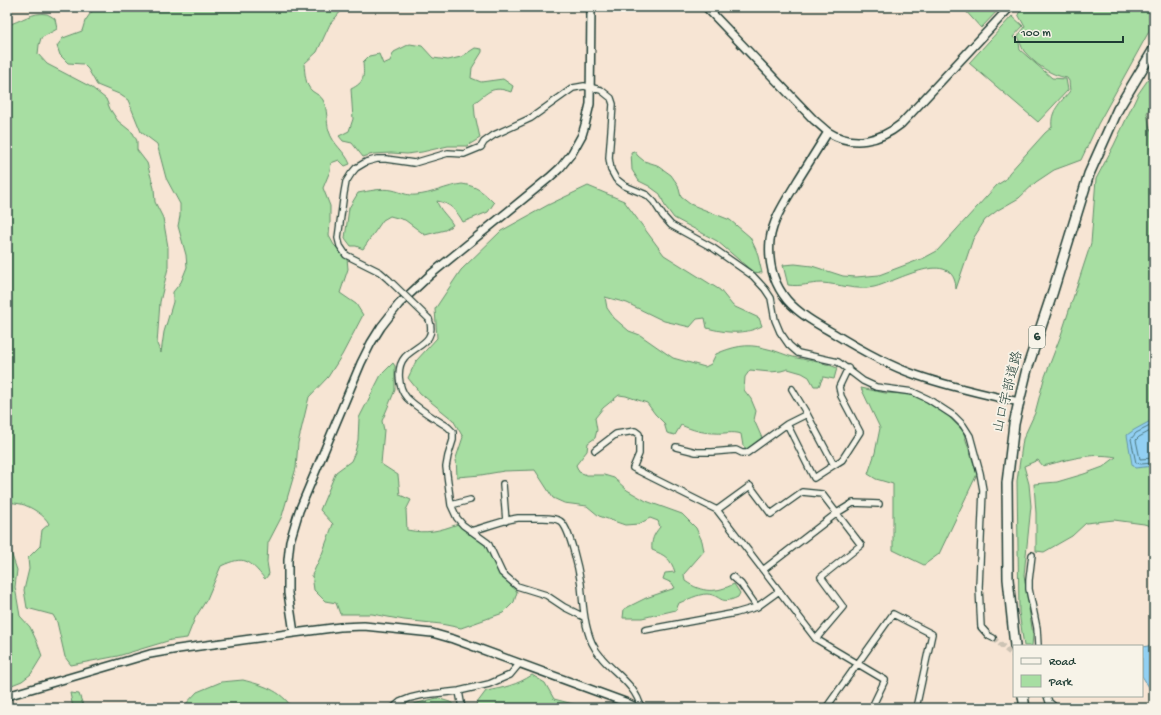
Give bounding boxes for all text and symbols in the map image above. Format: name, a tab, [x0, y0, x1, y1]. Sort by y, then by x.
scale bar	[1015, 18, 1123, 44]
text: 100 m	[1020, 27, 1051, 41]
road number: 6	[1029, 326, 1045, 348]
street label: 山口宇部道路	[991, 349, 1027, 435]
legend	[1013, 645, 1143, 697]
text: Road	[1049, 656, 1076, 670]
text: Park	[1048, 676, 1074, 690]

